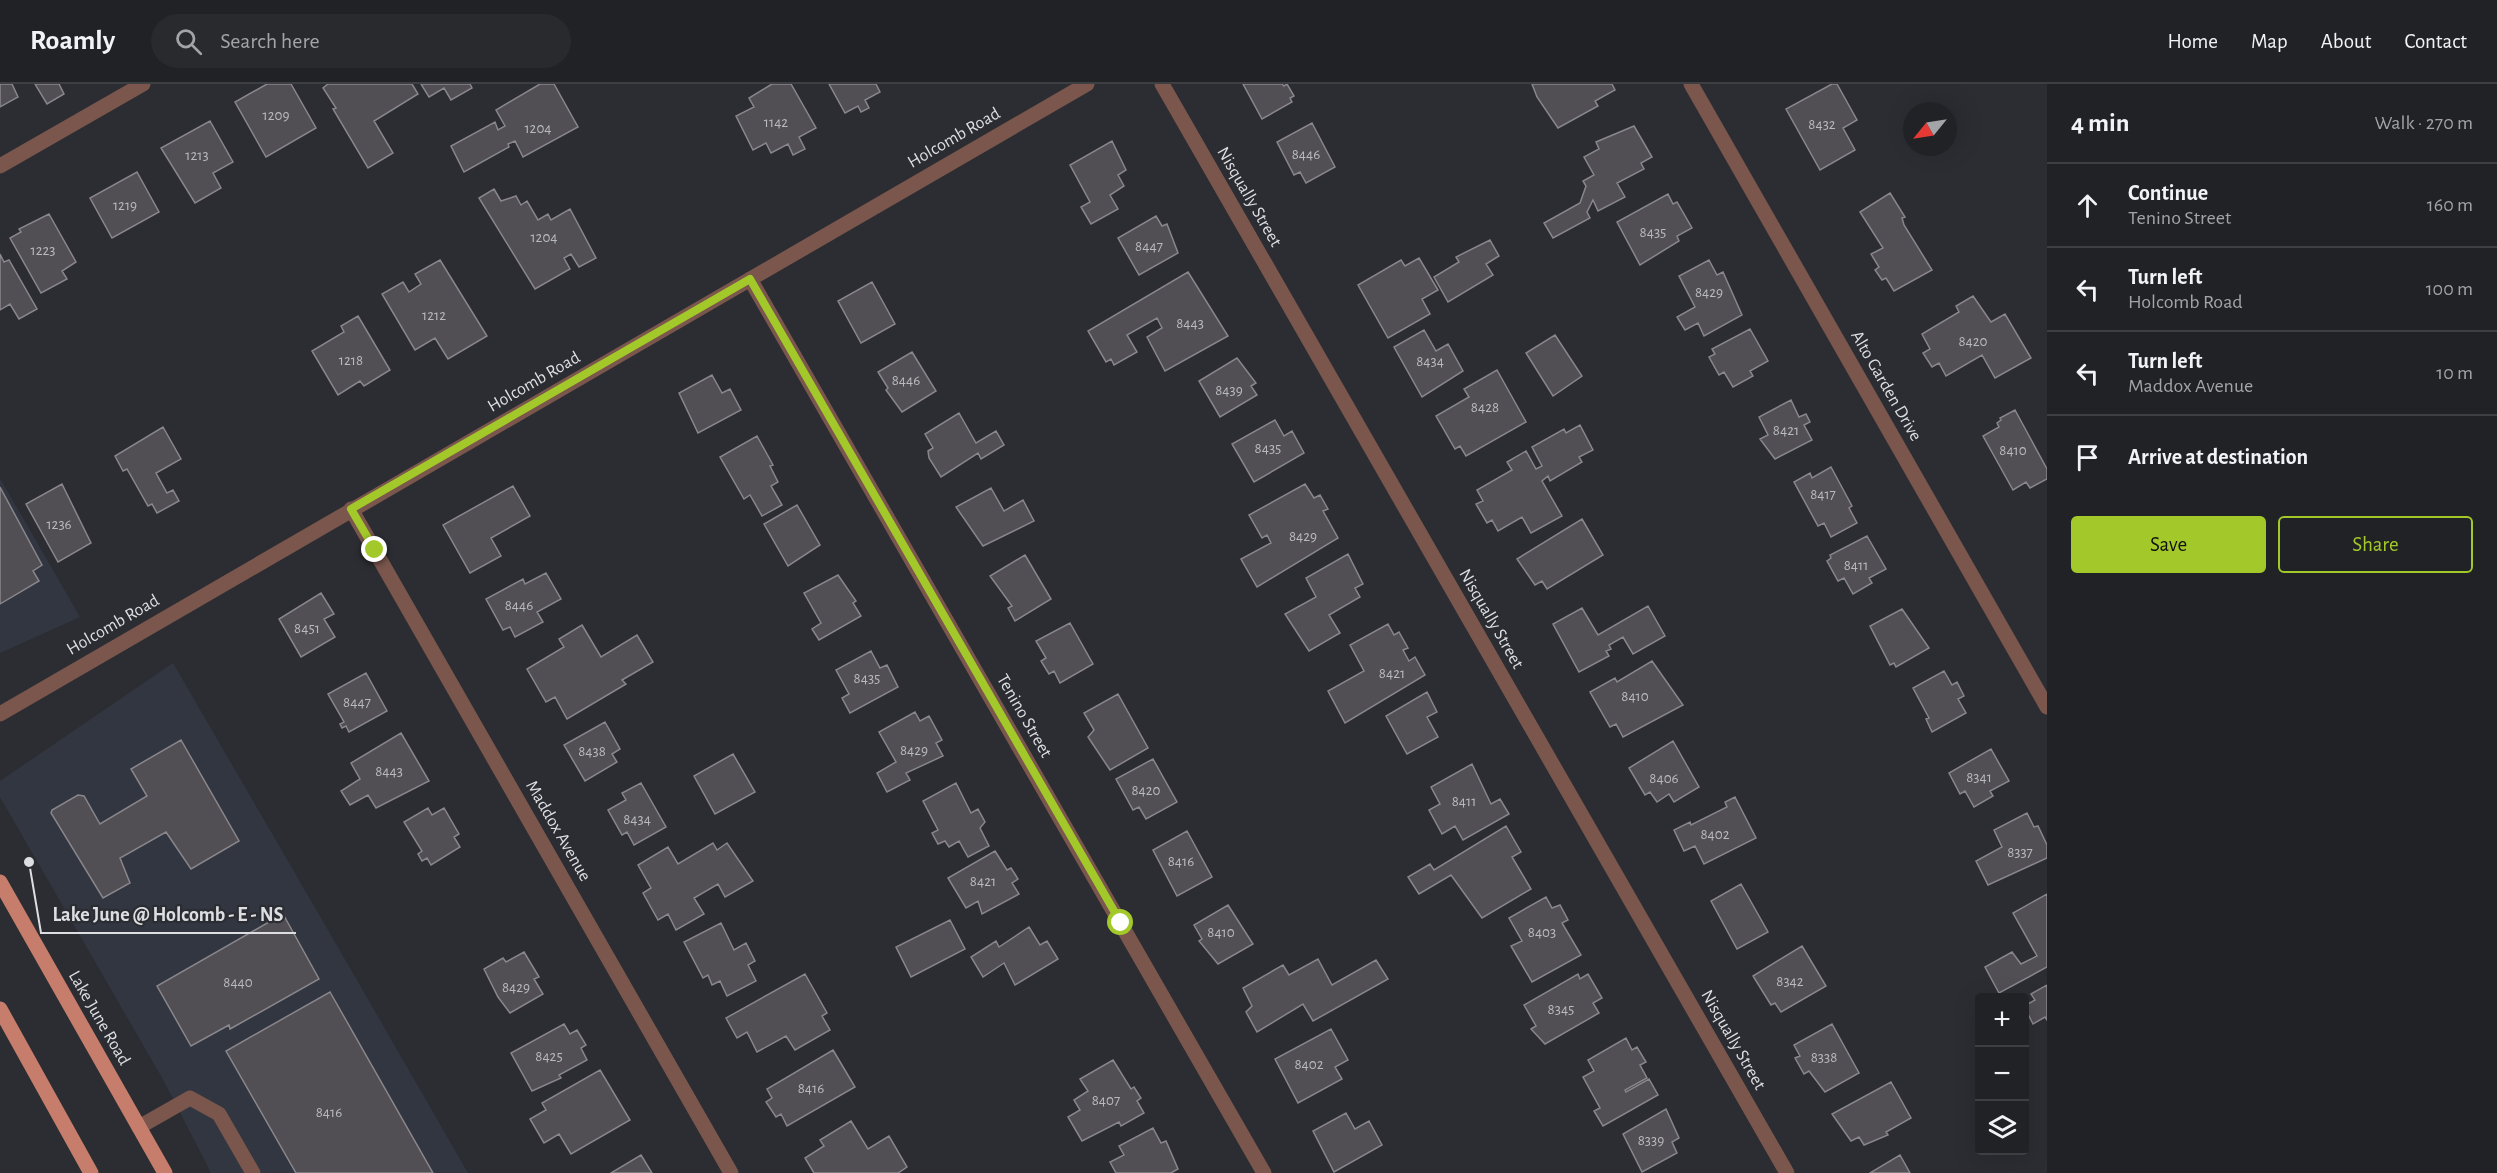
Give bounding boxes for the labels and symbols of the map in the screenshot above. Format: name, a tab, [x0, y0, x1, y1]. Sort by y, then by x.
north arrow	[1903, 102, 1957, 156]
street label: Holcomb Road	[905, 104, 1003, 172]
house number: 1209	[263, 108, 289, 123]
house number: 1142	[764, 115, 788, 130]
house number: 8432	[1808, 117, 1836, 132]
house number: 1204	[524, 121, 552, 136]
street label: Nisqually Street	[1213, 144, 1285, 250]
house number: 8446	[1292, 147, 1320, 162]
house number: 1213	[185, 148, 209, 163]
house number: 1219	[113, 198, 137, 213]
house number: 8435	[1640, 225, 1666, 240]
house number: 1204	[530, 230, 558, 245]
house number: 8447	[1135, 239, 1163, 254]
house number: 1223	[31, 243, 56, 258]
house number: 8429	[1695, 285, 1723, 300]
house number: 1212	[422, 308, 446, 323]
house number: 8443	[1176, 316, 1204, 331]
street label: Alto Garden Drive	[1847, 328, 1925, 444]
house number: 8420	[1958, 334, 1988, 349]
street label: Holcomb Road	[485, 348, 583, 416]
house number: 1218	[339, 353, 363, 368]
house number: 8434	[1416, 354, 1444, 369]
house number: 8446	[892, 373, 920, 388]
house number: 8439	[1215, 383, 1243, 398]
house number: 8428	[1471, 400, 1499, 415]
house number: 8421	[1773, 423, 1799, 438]
house number: 8435	[1255, 441, 1281, 456]
house number: 8410	[1999, 443, 2027, 458]
house number: 8417	[1810, 487, 1836, 502]
house number: 1236	[46, 517, 72, 532]
house number: 8429	[1289, 529, 1317, 544]
route end	[361, 536, 387, 562]
house number: 8411	[1844, 558, 1868, 573]
street label: Nisqually Street	[1455, 566, 1527, 672]
street label: Holcomb Road	[64, 591, 162, 659]
house number: 8446	[505, 598, 533, 613]
house number: 8451	[294, 621, 320, 636]
house number: 8421	[1379, 666, 1405, 681]
house number: 8435	[854, 671, 880, 686]
street label: Tenino Street	[993, 671, 1055, 761]
house number: 8410	[1621, 689, 1649, 704]
house number: 8447	[343, 695, 371, 710]
house number: 8429	[900, 743, 928, 758]
house number: 8438	[578, 744, 606, 759]
house number: 8443	[375, 764, 403, 779]
house number: 8341	[1966, 770, 1992, 785]
house number: 8406	[1649, 771, 1679, 786]
street label: Maddox Avenue	[522, 778, 594, 884]
house number: 8420	[1131, 783, 1161, 798]
house number: 8411	[1452, 794, 1476, 809]
house number: 8434	[623, 812, 651, 827]
house number: 8402	[1700, 827, 1730, 842]
house number: 8337	[2007, 845, 2033, 860]
house number: 8416	[1168, 854, 1194, 869]
house number: 8421	[970, 874, 996, 889]
callout: Lake June @ Holcomb - E - NS	[41, 895, 296, 933]
text: Lake June @ Holcomb - E - NS	[52, 905, 284, 925]
route start	[1107, 909, 1133, 935]
house number: 8410	[1207, 925, 1235, 940]
house number: 8403	[1528, 925, 1556, 940]
street label: Lake June Road	[65, 968, 133, 1068]
house number: 8342	[1776, 974, 1804, 989]
house number: 8440	[223, 975, 253, 990]
house number: 8429	[502, 980, 530, 995]
street label: Nisqually Street	[1697, 987, 1769, 1093]
house number: 8345	[1548, 1002, 1574, 1017]
house number: 8425	[535, 1049, 563, 1064]
house number: 8338	[1811, 1050, 1837, 1065]
house number: 8402	[1294, 1057, 1324, 1072]
house number: 8416	[798, 1081, 824, 1096]
house number: 8407	[1092, 1093, 1120, 1108]
house number: 8416	[316, 1105, 342, 1120]
house number: 8339	[1638, 1133, 1664, 1148]

